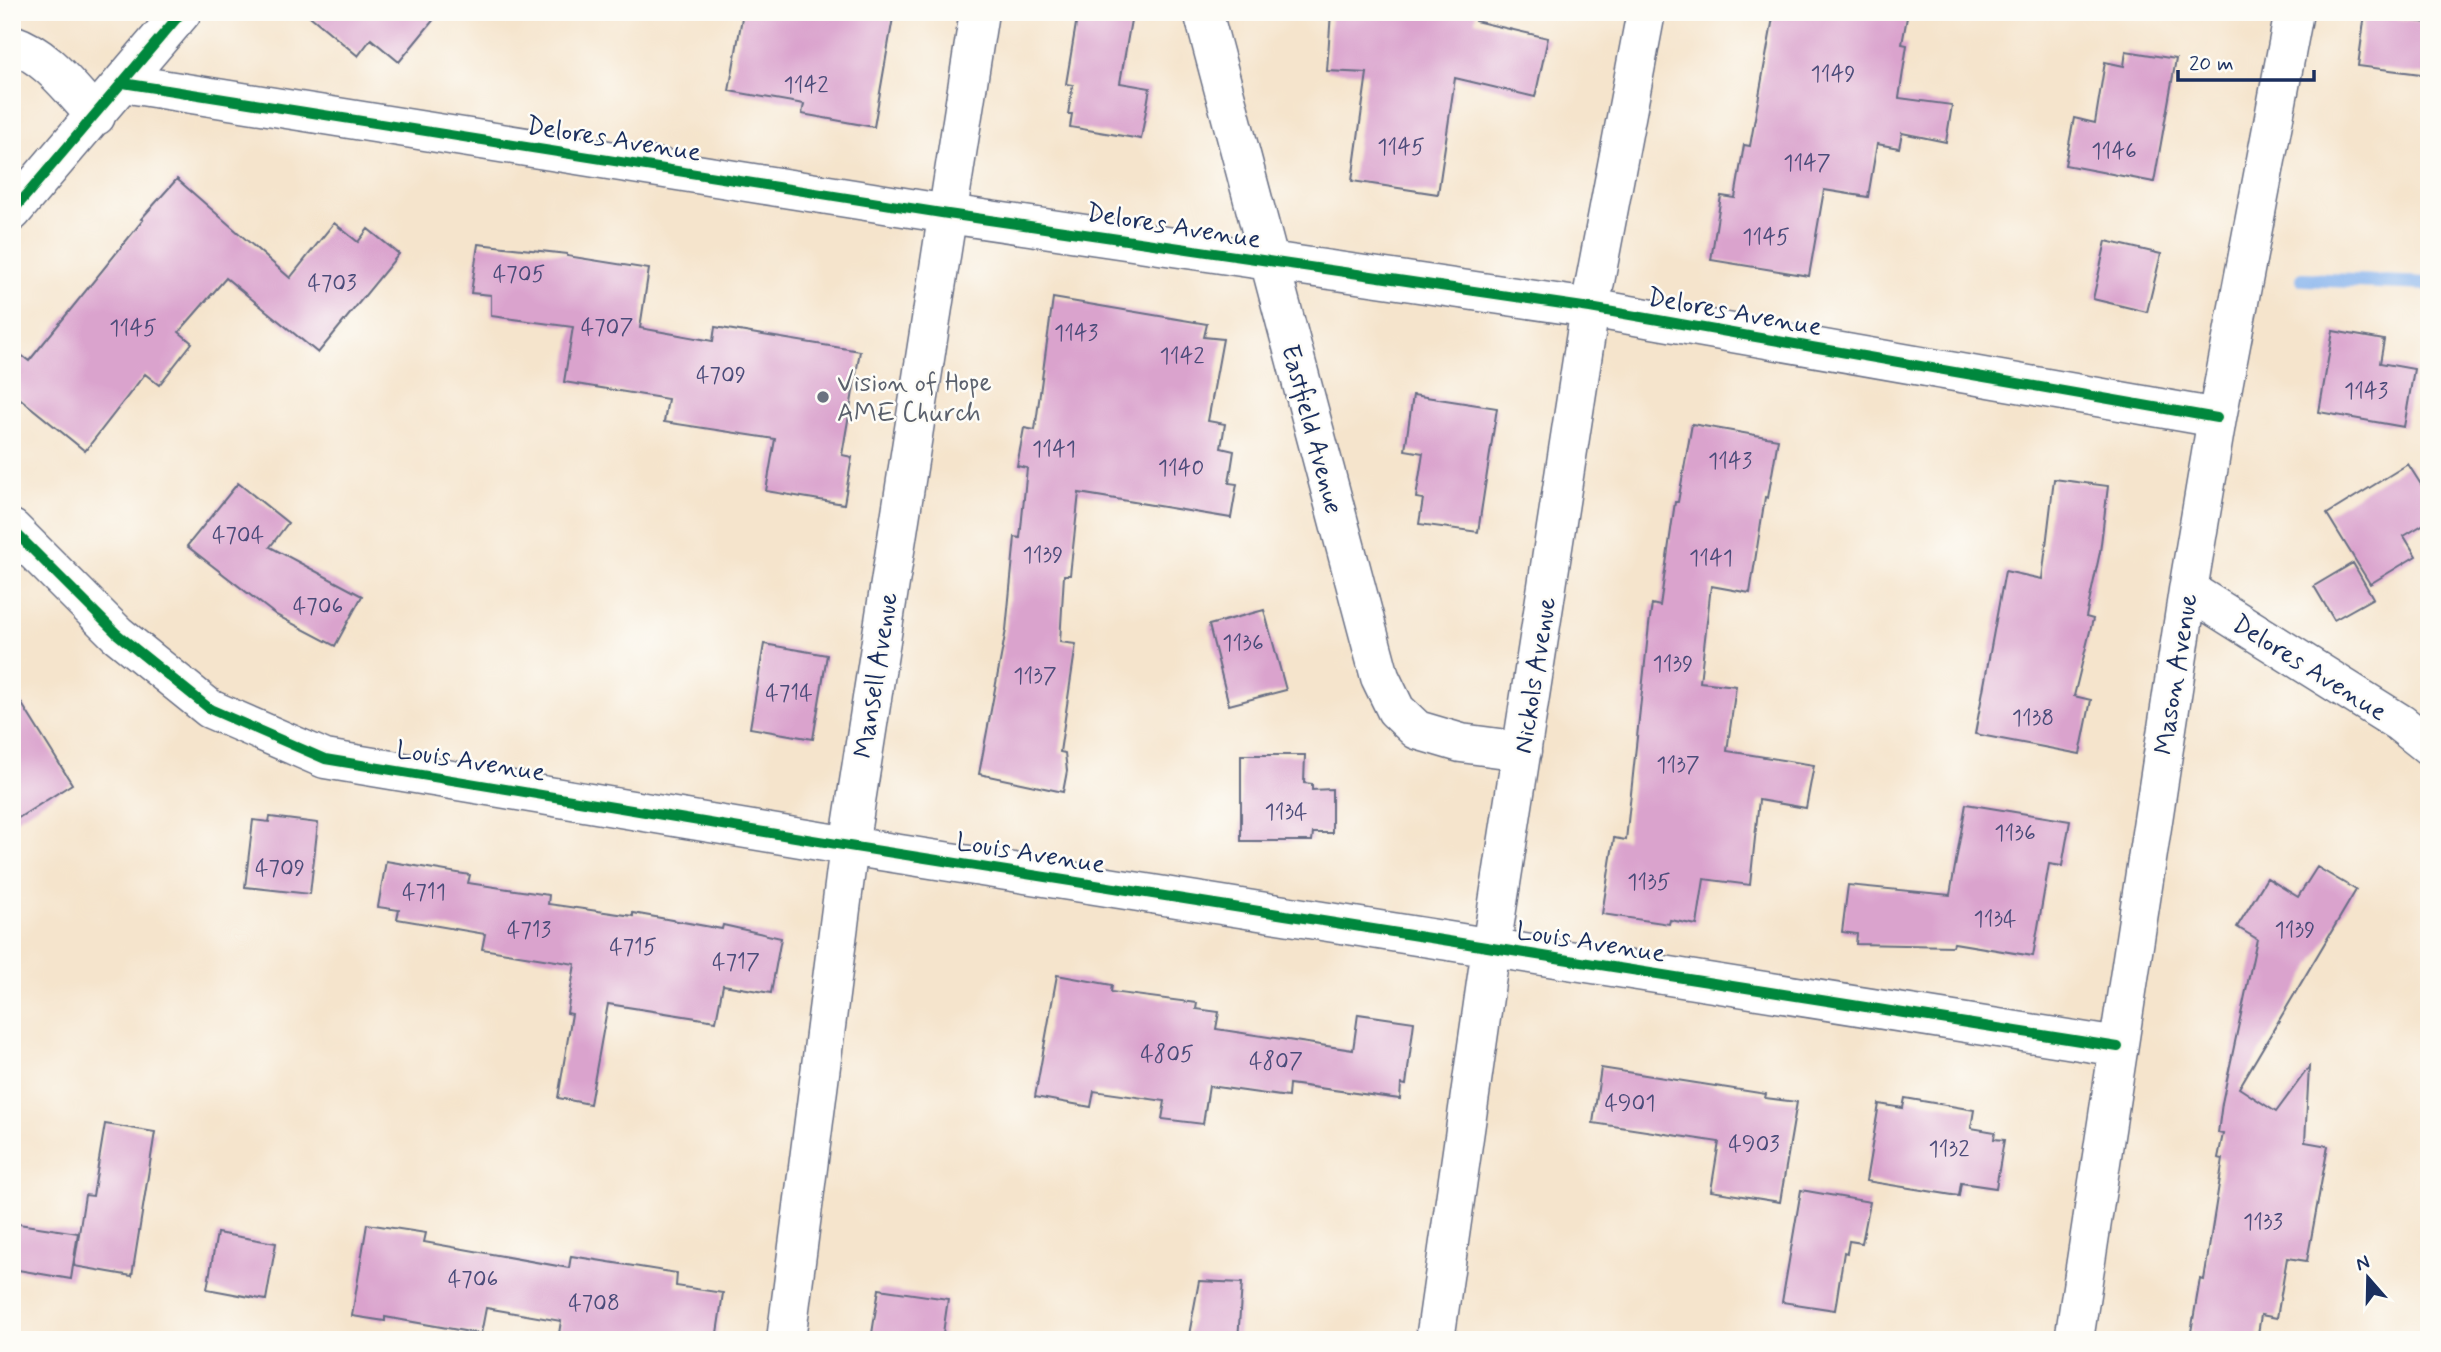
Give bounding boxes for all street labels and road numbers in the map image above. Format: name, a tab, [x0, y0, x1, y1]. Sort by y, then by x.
street label: Delores Avenue	[524, 109, 704, 171]
street label: Delores Avenue	[1084, 196, 1264, 258]
street label: Delores Avenue	[1645, 281, 1825, 345]
street label: Eastfield Avenue	[1272, 341, 1350, 518]
street label: Mansell Avenue	[847, 590, 907, 761]
street label: Mason Avenue	[2147, 591, 2207, 757]
street label: Nickols Avenue	[1507, 595, 1565, 756]
street label: Delores Avenue	[2225, 608, 2393, 730]
street label: Louis Avenue	[394, 733, 548, 791]
street label: Louis Avenue	[954, 825, 1108, 883]
street label: Louis Avenue	[1514, 914, 1668, 972]

